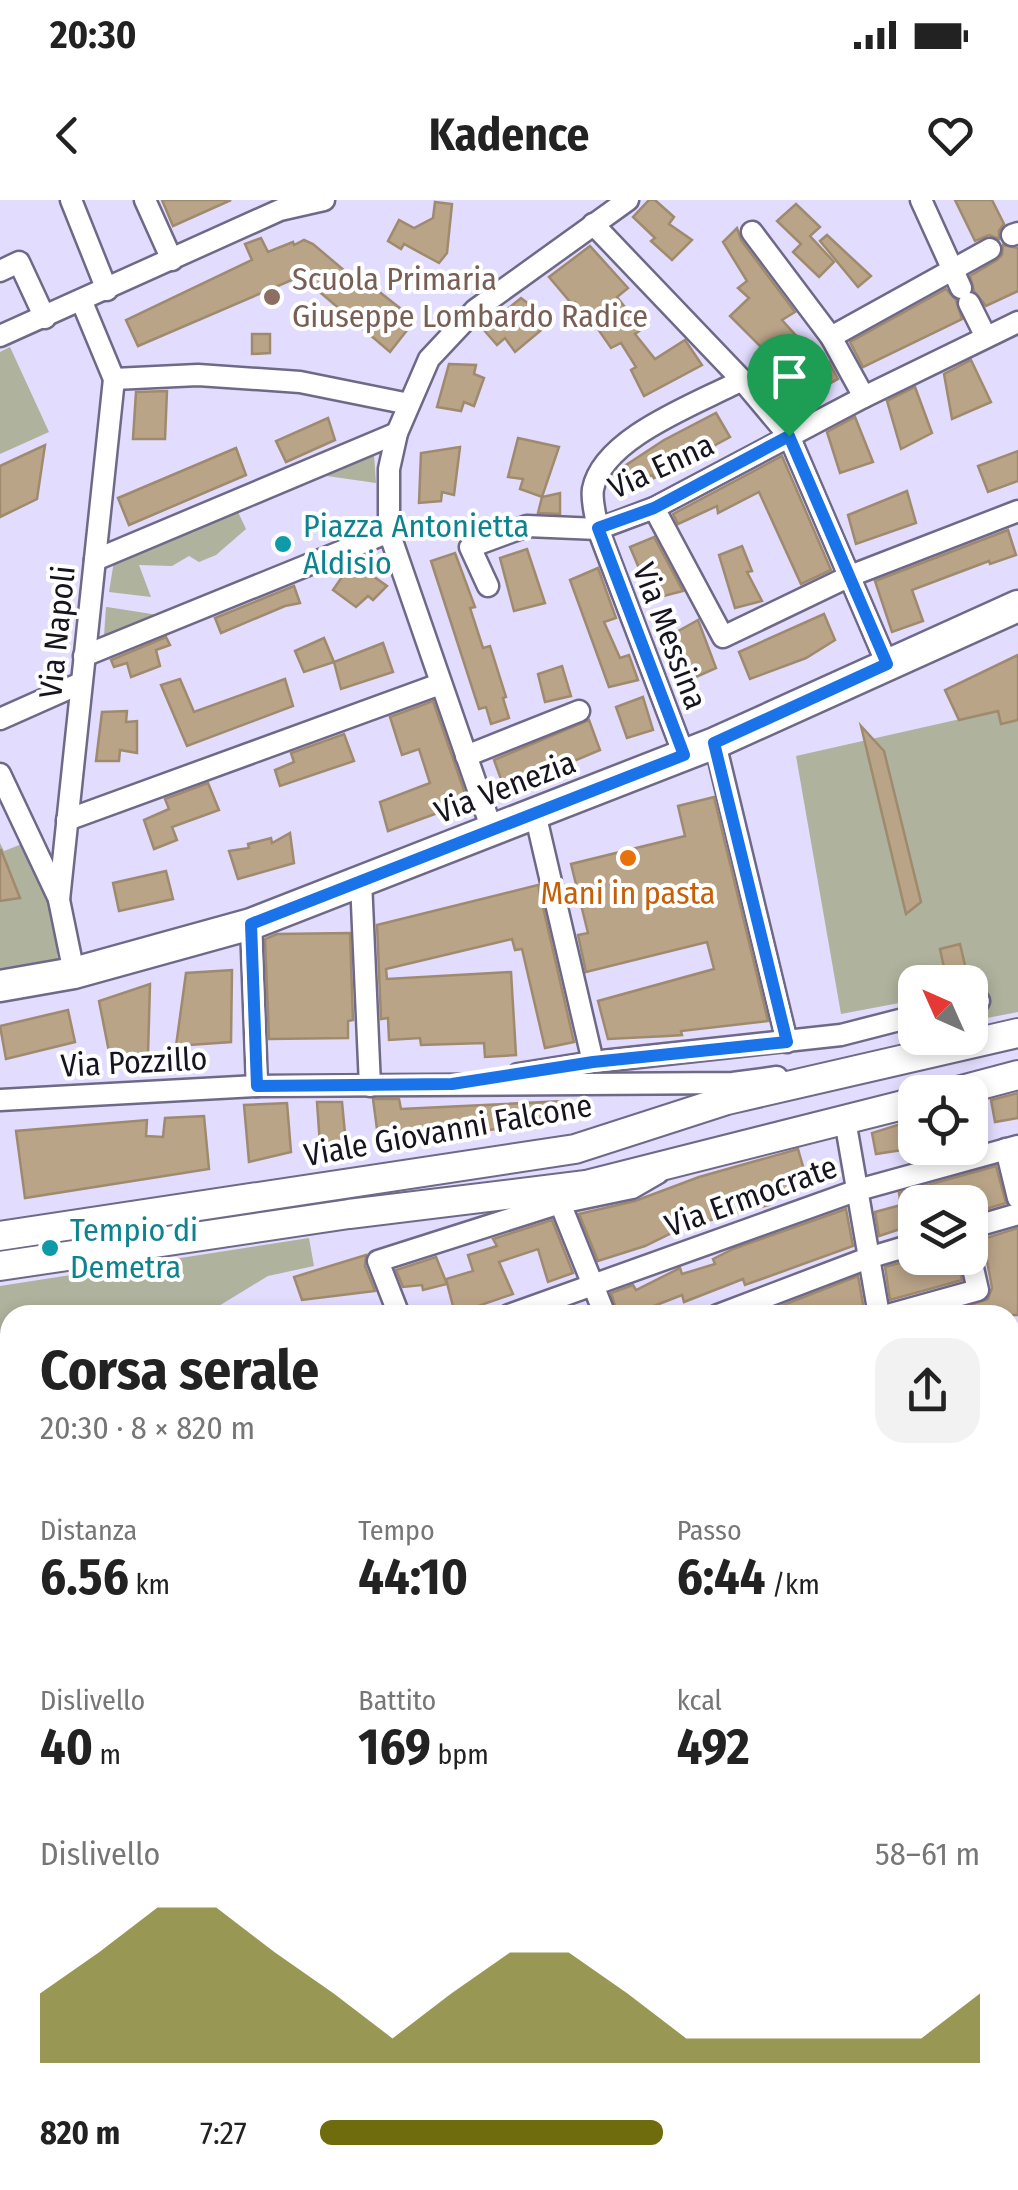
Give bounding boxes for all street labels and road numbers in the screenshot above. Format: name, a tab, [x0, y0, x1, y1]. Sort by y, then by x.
street label: Via Enna	[602, 425, 720, 507]
street label: Via Messina	[625, 557, 715, 715]
street label: Via Napoli	[31, 564, 83, 700]
street label: Via Venezia	[429, 743, 581, 831]
street label: Via Pozzillo	[60, 1039, 208, 1085]
street label: Viale Giovanni Falcone	[301, 1086, 595, 1174]
street label: Via Ermocrate	[660, 1147, 842, 1245]

